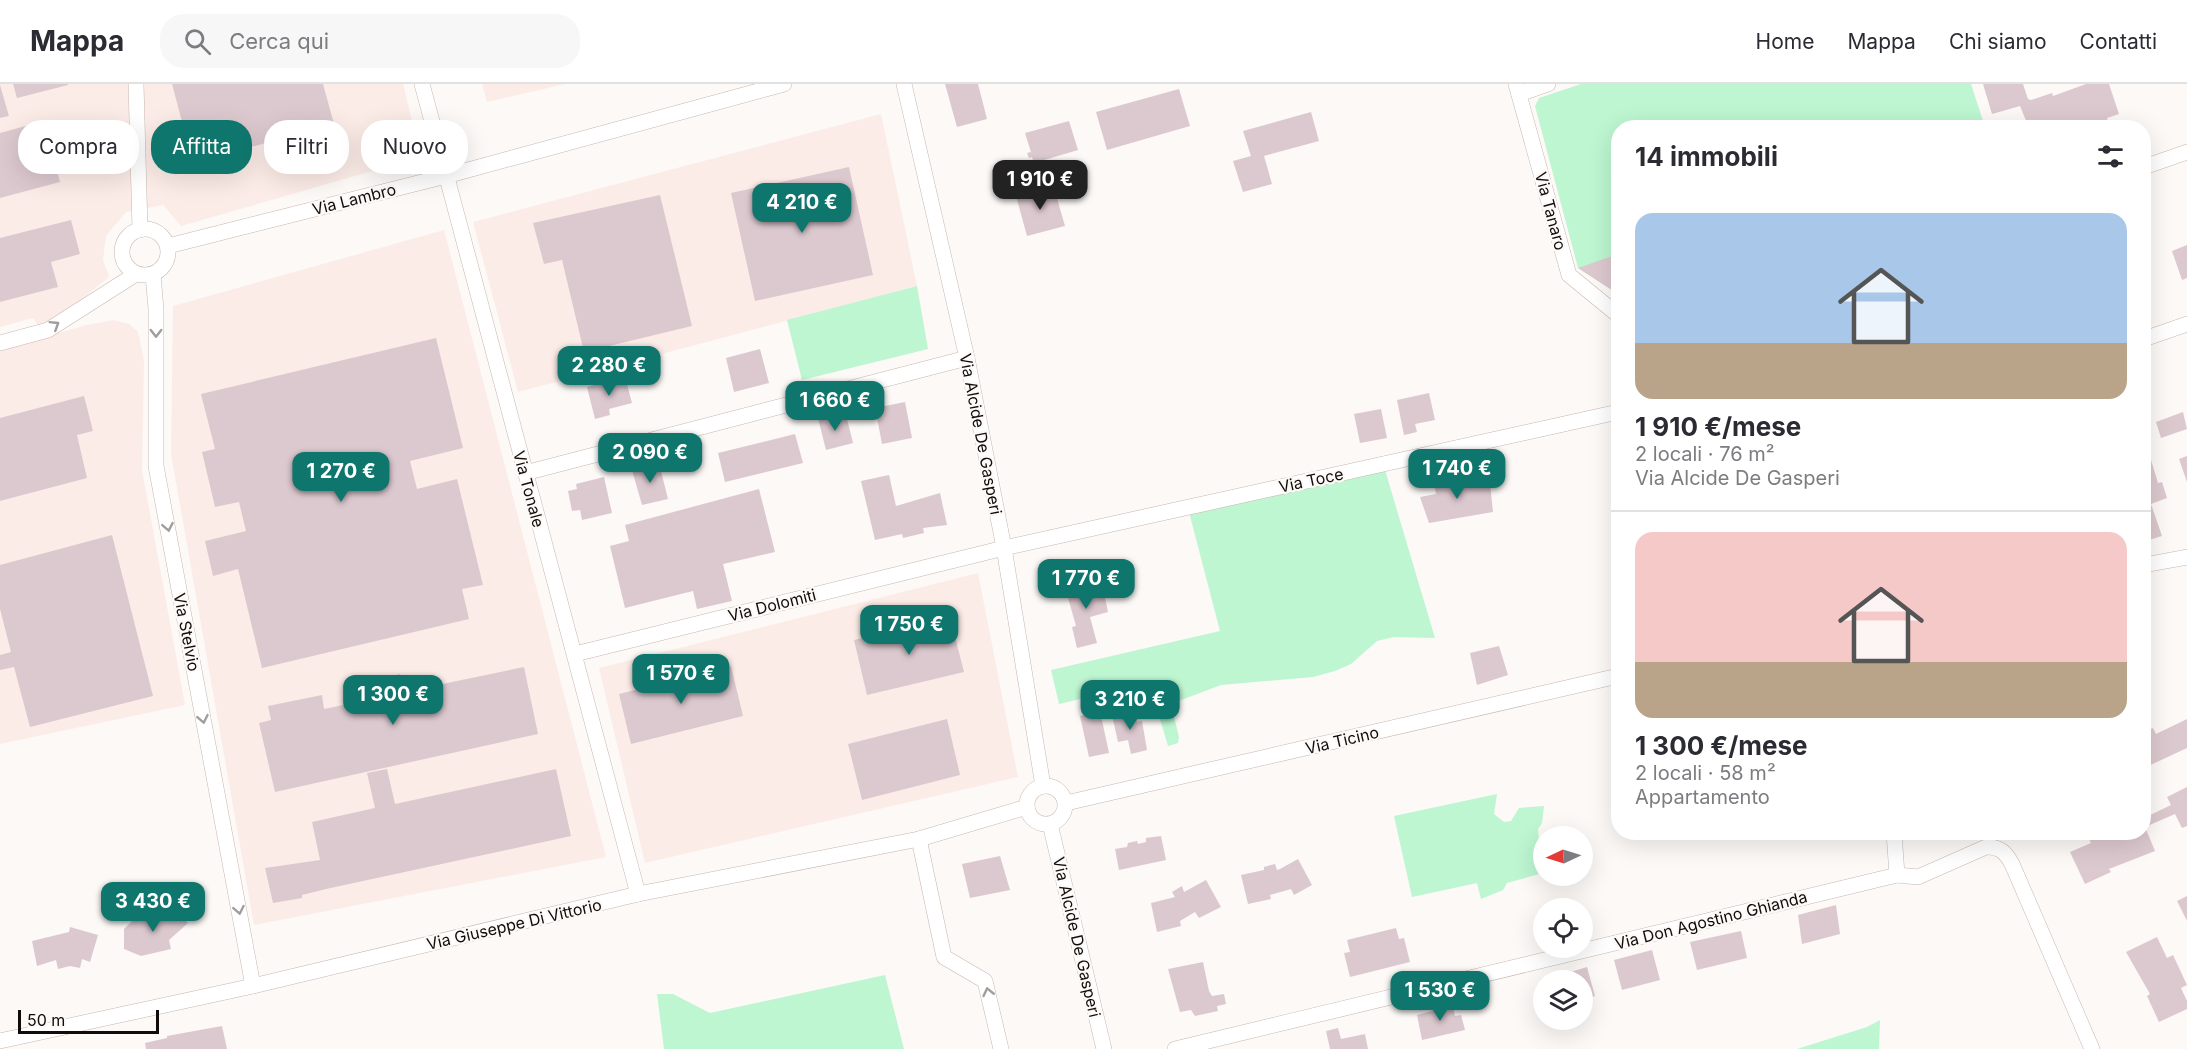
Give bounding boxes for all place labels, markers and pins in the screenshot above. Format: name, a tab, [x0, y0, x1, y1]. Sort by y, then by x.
pin: 1 910 €	[985, 160, 1095, 211]
pin: 4 210 €	[747, 183, 857, 234]
pin: 2 280 €	[554, 346, 664, 397]
pin: 1 660 €	[780, 381, 890, 432]
pin: 2 090 €	[595, 433, 705, 484]
pin: 1 740 €	[1402, 449, 1512, 500]
pin: 1 270 €	[286, 452, 396, 503]
pin: 1 770 €	[1031, 559, 1141, 610]
pin: 1 750 €	[854, 605, 964, 656]
pin: 1 570 €	[626, 654, 736, 705]
pin: 1 300 €	[338, 675, 448, 726]
pin: 3 210 €	[1075, 680, 1185, 731]
pin: 3 430 €	[98, 882, 208, 933]
pin: 1 530 €	[1385, 971, 1495, 1022]

